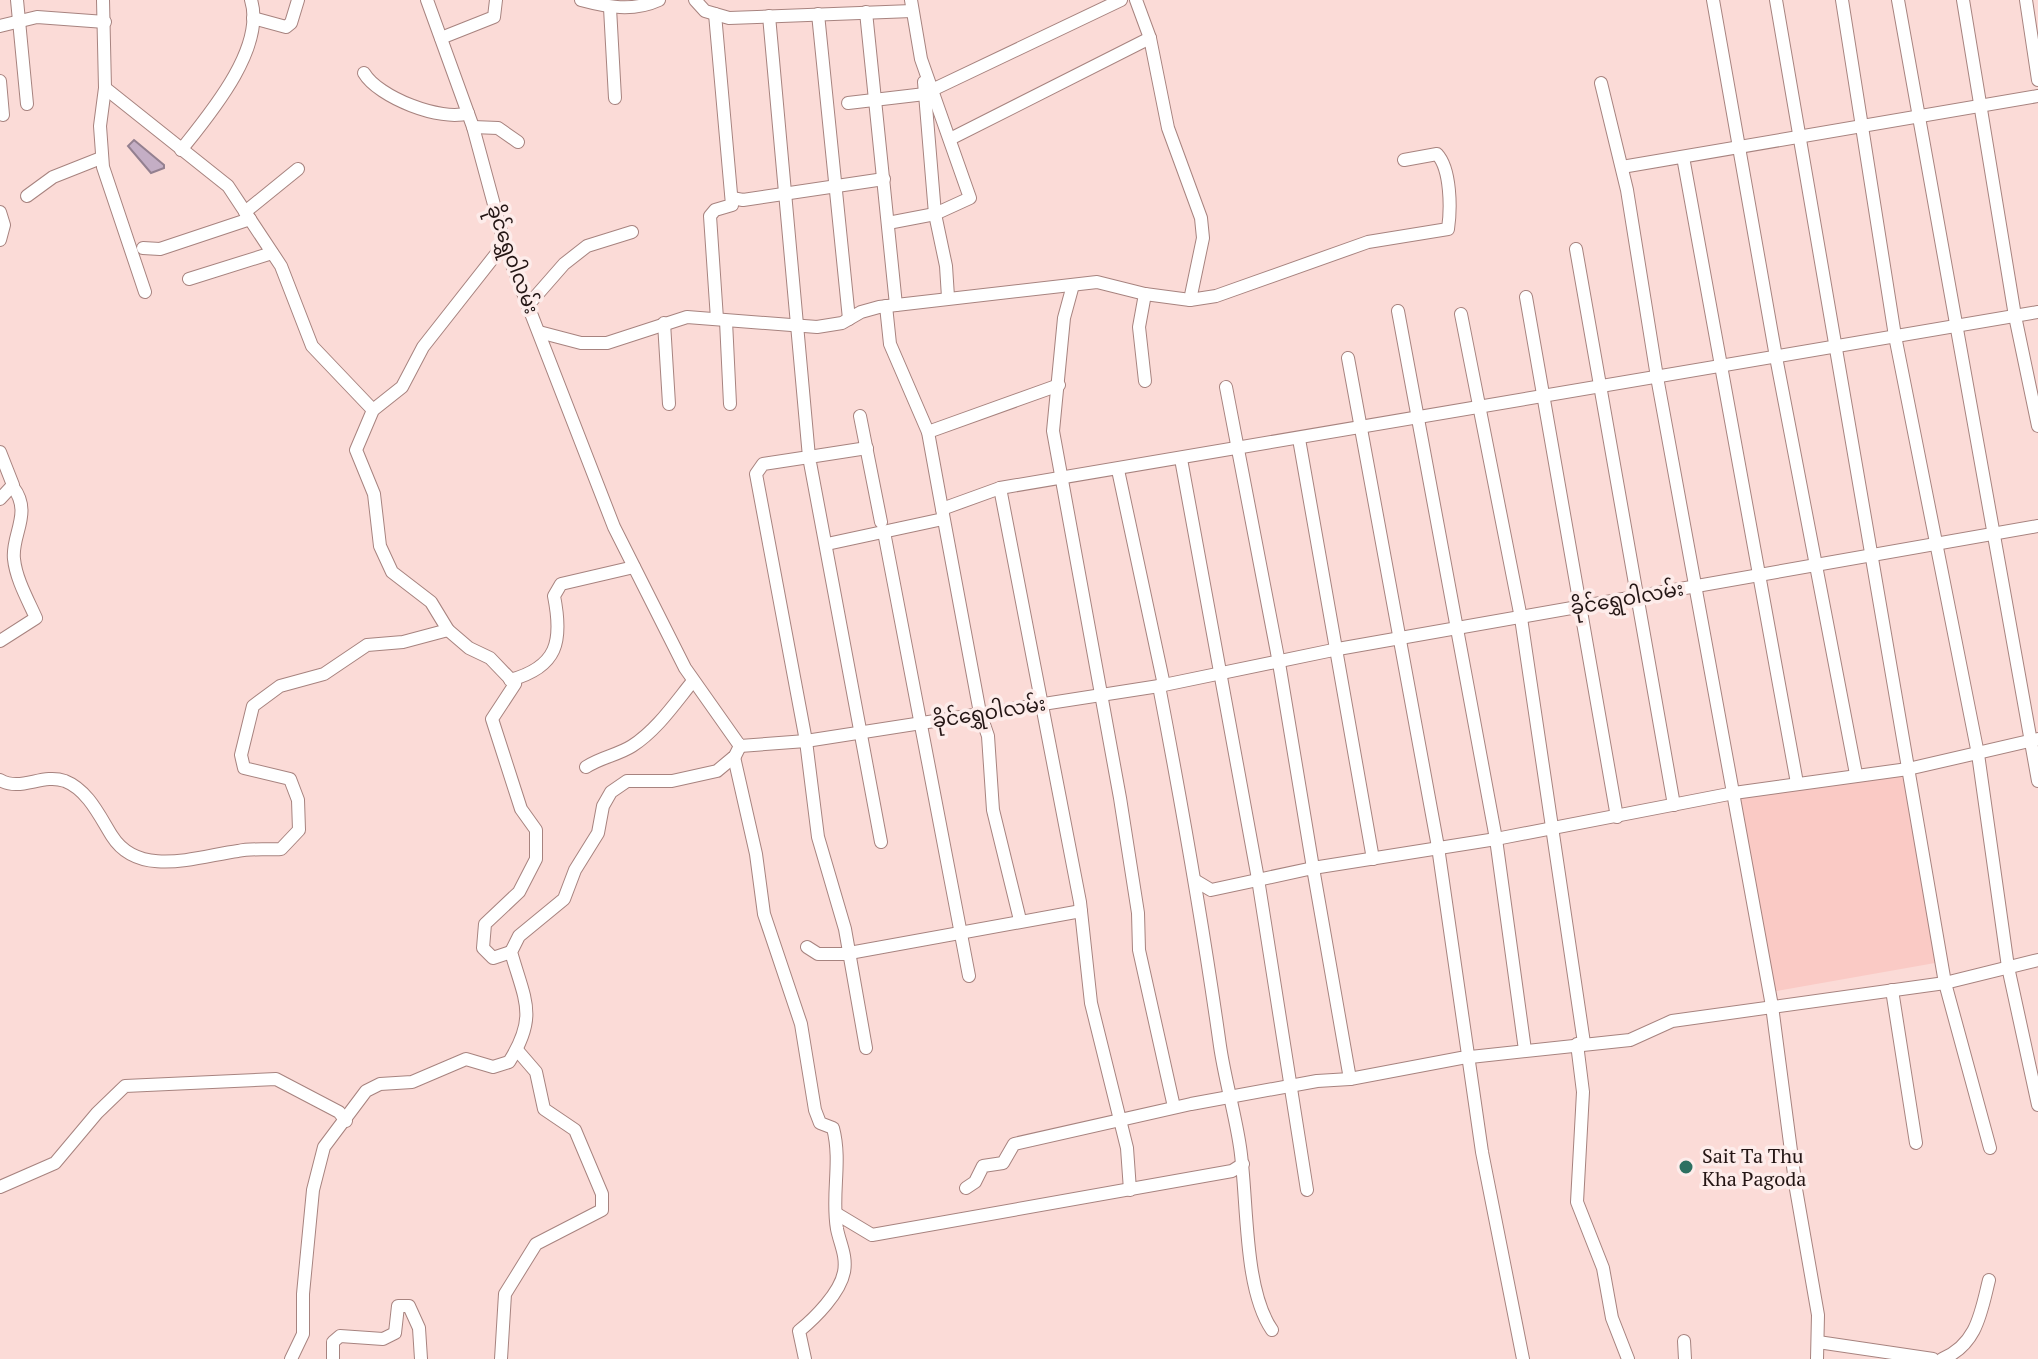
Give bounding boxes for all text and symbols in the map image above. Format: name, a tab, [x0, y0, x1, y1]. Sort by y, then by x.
street label: ခိုင်ရွှေဝါလမ်း	[477, 200, 546, 319]
street label: ခိုင်ရွှေဝါလမ်း	[1568, 574, 1686, 625]
street label: ခိုင်ရွှေဝါလမ်း	[930, 689, 1048, 738]
place label: Sait Ta Thu Kha Pagoda	[1702, 1142, 1806, 1192]
marker: Sait Ta Thu Kha Pagoda	[1677, 1158, 1695, 1176]

